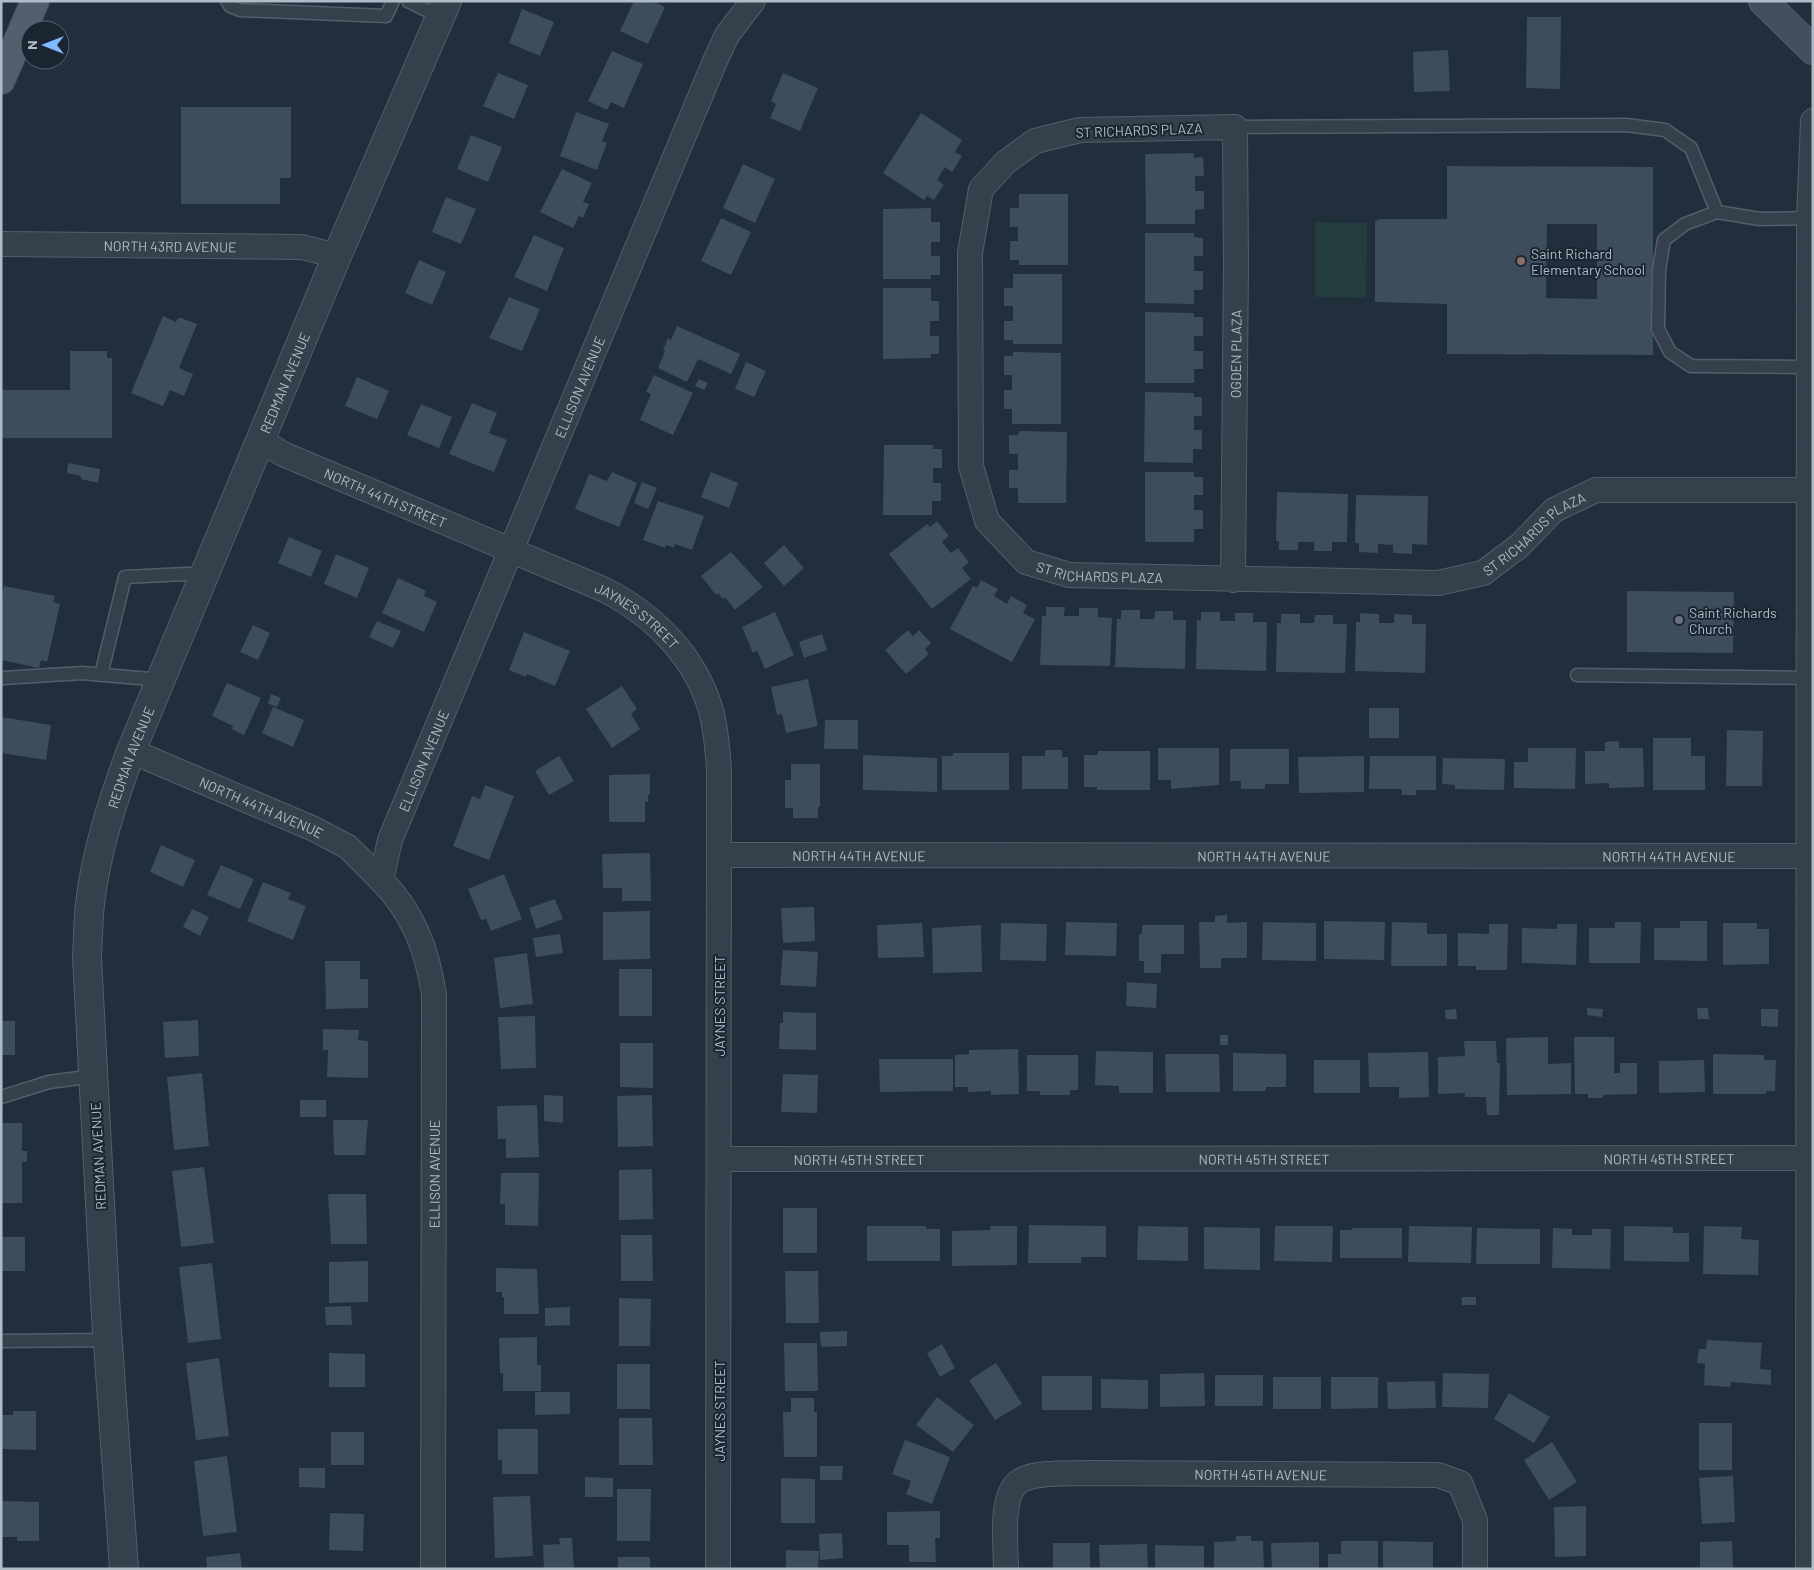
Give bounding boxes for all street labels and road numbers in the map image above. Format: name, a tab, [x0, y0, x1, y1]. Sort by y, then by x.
street label: ST RICHARDS PLAZA	[1075, 119, 1203, 141]
street label: NORTH 43RD AVENUE	[103, 237, 237, 255]
street label: OGDEN PLAZA	[1226, 309, 1244, 398]
street label: REDMAN AVENUE	[256, 330, 313, 436]
street label: ELLISON AVENUE	[550, 333, 608, 440]
street label: NORTH 44TH STREET	[322, 464, 449, 531]
street label: ST RICHARDS PLAZA	[1479, 488, 1588, 579]
street label: ST RICHARDS PLAZA	[1035, 557, 1164, 586]
street label: JAYNES STREET	[593, 578, 683, 652]
street label: REDMAN AVENUE	[103, 703, 157, 810]
street label: ELLISON AVENUE	[394, 707, 452, 814]
street label: NORTH 44TH AVENUE	[197, 773, 327, 841]
street label: NORTH 44TH AVENUE	[792, 847, 926, 864]
street label: NORTH 44TH AVENUE	[1197, 847, 1331, 864]
street label: NORTH 44TH AVENUE	[1602, 847, 1736, 864]
street label: JAYNES STREET	[711, 955, 728, 1057]
street label: REDMAN AVENUE	[87, 1102, 109, 1210]
street label: ELLISON AVENUE	[425, 1120, 442, 1228]
street label: NORTH 45TH STREET	[794, 1150, 924, 1167]
street label: NORTH 45TH STREET	[1199, 1150, 1329, 1167]
street label: NORTH 45TH STREET	[1604, 1150, 1734, 1167]
street label: JAYNES STREET	[711, 1360, 728, 1462]
street label: NORTH 45TH AVENUE	[1194, 1465, 1327, 1483]

